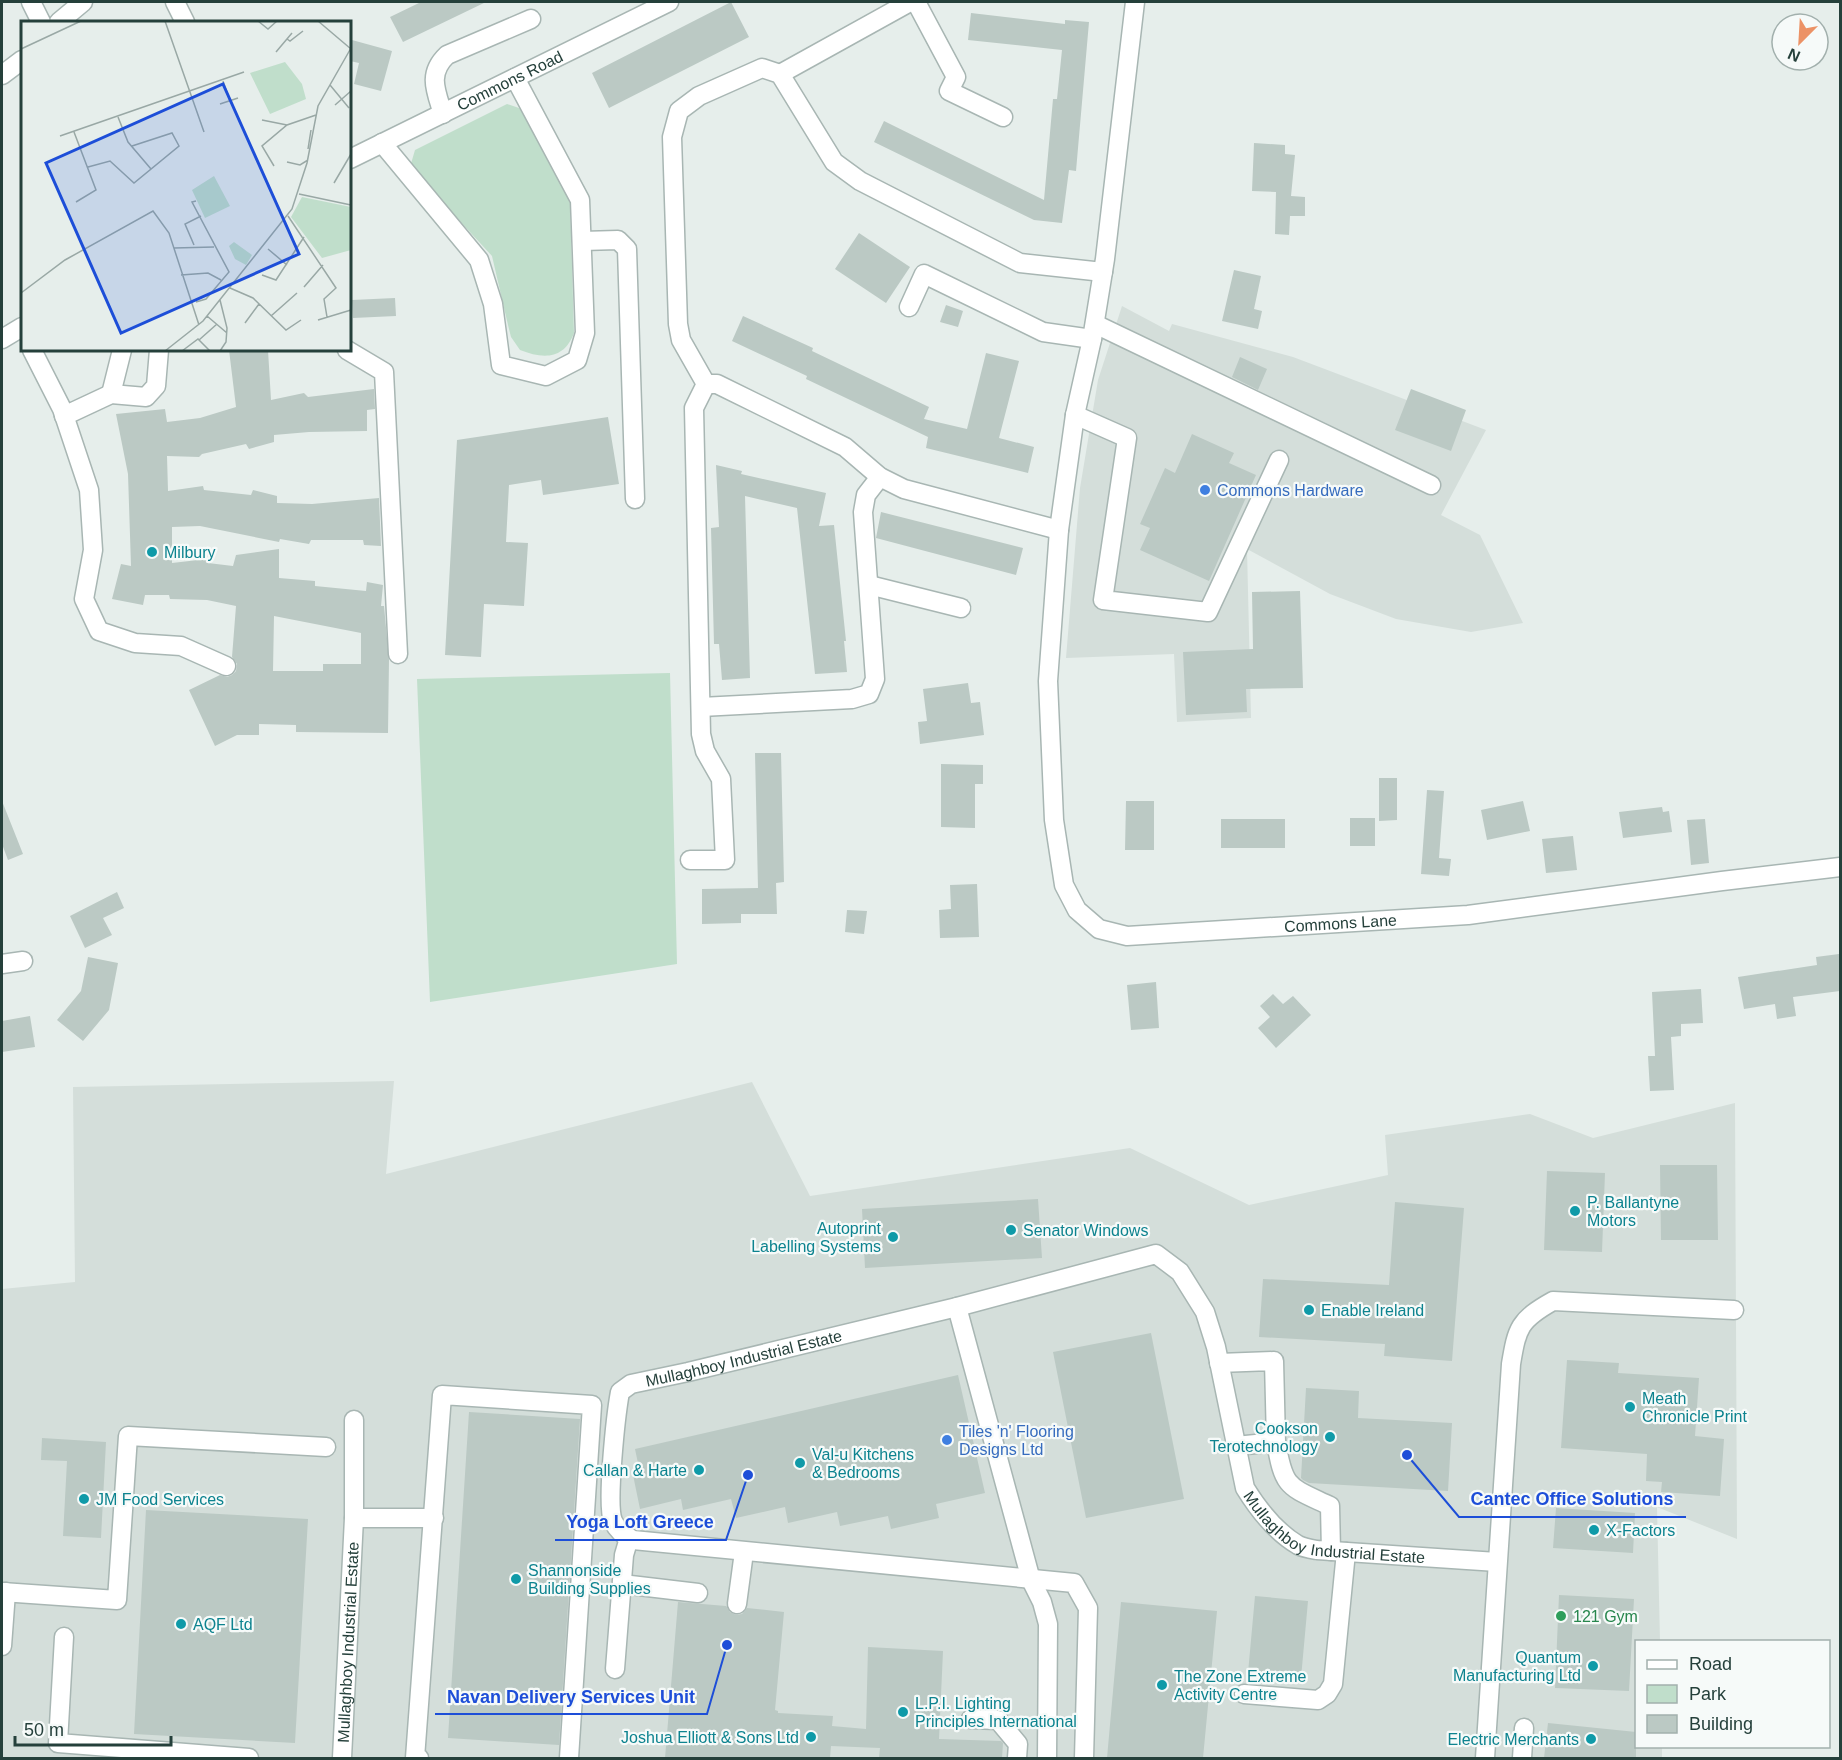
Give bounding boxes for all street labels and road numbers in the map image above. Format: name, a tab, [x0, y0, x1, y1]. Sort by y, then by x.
street label: Commons Road	[454, 48, 566, 114]
street label: Commons Lane	[1284, 911, 1397, 935]
street label: Mullaghboy Industrial Estate	[644, 1327, 844, 1390]
street label: Mullaghboy Industrial Estate	[1240, 1488, 1426, 1566]
street label: Mullaghboy Industrial Estate	[335, 1541, 362, 1743]

